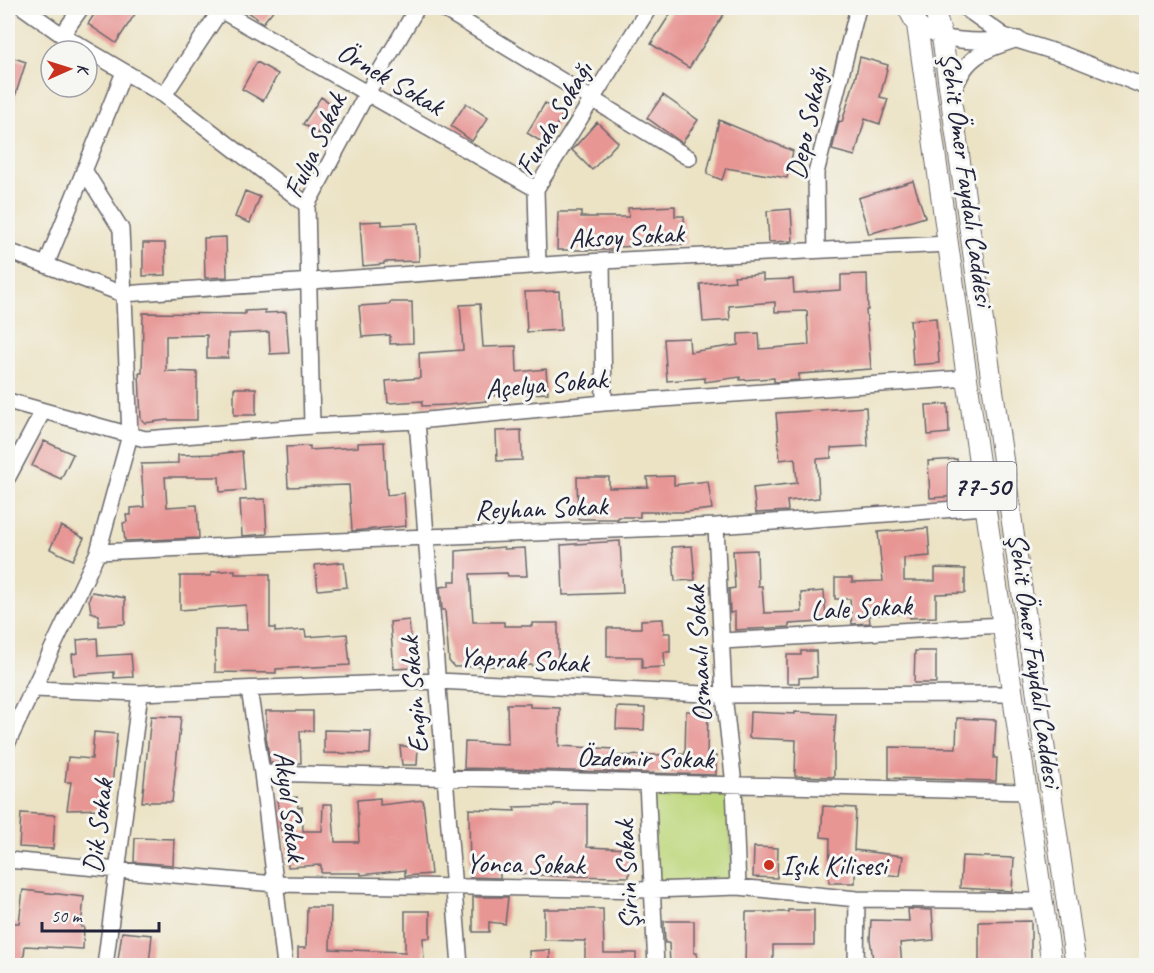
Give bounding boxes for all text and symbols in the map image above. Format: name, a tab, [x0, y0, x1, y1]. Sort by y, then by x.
street label: Örnek Sokak	[331, 34, 452, 124]
north arrow	[39, 39, 99, 99]
street label: Şehit Ömer Faydalı Caddesi	[932, 50, 1003, 312]
street label: Funda Sokağı	[507, 54, 601, 181]
street label: Depo Sokağı	[778, 62, 836, 182]
text: K	[73, 64, 93, 77]
street label: Fulya Sokak	[275, 85, 355, 203]
street label: Aksoy Sokak	[567, 215, 686, 256]
street label: Açelya Sokak	[484, 361, 611, 406]
road number: 77-50	[948, 462, 1016, 510]
street label: Reyhan Sokak	[474, 488, 610, 527]
street label: Şehit Ömer Faydalı Caddesi	[1000, 531, 1071, 793]
street label: Osmanlı Sokak	[677, 583, 720, 723]
street label: Lale Sokak	[810, 587, 914, 628]
street label: Engin Sokak	[391, 633, 436, 755]
street label: Yaprak Sokak	[458, 639, 591, 680]
street label: Özdemir Sokak	[576, 739, 715, 776]
street label: Akyol Sokak	[266, 749, 315, 865]
street label: Dik Sokak	[74, 775, 121, 875]
street label: Şirin Sokak	[606, 817, 647, 931]
street label: Yonca Sokak	[465, 845, 588, 882]
place label: Işık Kilisesi	[781, 848, 891, 883]
marker: Işık Kilisesi	[762, 858, 776, 872]
scale bar	[42, 895, 159, 933]
text: 50 m	[51, 905, 84, 927]

